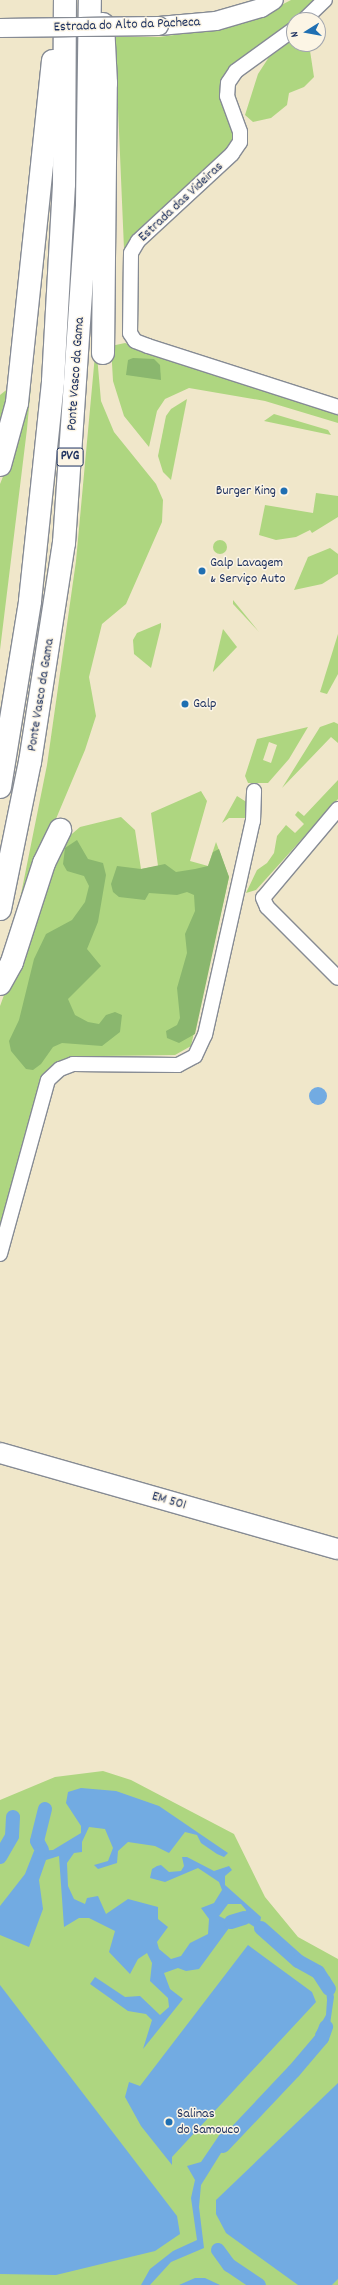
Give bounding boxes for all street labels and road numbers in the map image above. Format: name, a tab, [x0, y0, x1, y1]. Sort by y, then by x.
street label: Estrada do Alto da Pacheca	[53, 14, 201, 36]
street label: Estrada das Videiras	[135, 158, 227, 246]
street label: Ponte Vasco da Gama	[64, 317, 88, 431]
road number: PVG	[56, 446, 84, 468]
street label: Ponte Vasco da Gama	[24, 637, 58, 753]
street label: EM 501	[150, 1488, 188, 1514]

